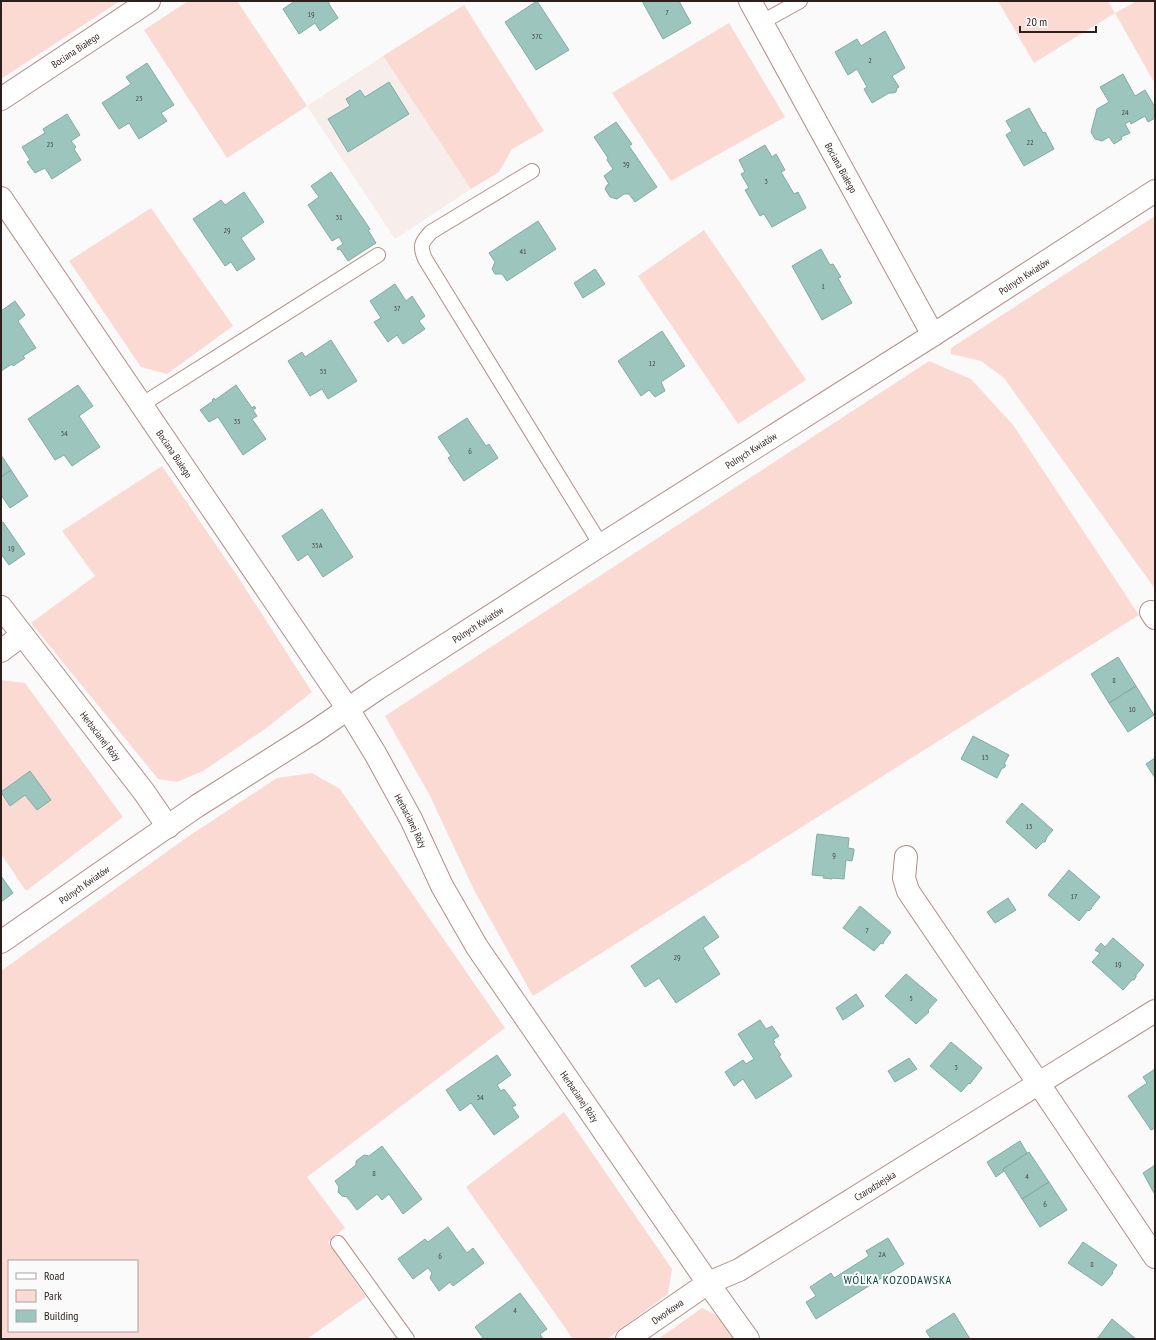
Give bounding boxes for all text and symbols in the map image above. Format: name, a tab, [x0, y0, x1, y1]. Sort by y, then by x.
house number: 7	[665, 7, 669, 17]
scale bar	[1020, 8, 1096, 34]
house number: 19	[307, 9, 315, 19]
text: 20 m	[1026, 14, 1047, 29]
street label: Bociana Białego	[49, 29, 102, 71]
house number: 37C	[532, 31, 543, 41]
house number: 2	[868, 55, 872, 65]
house number: 23	[135, 93, 143, 103]
house number: 24	[1121, 107, 1129, 117]
house number: 22	[1026, 137, 1034, 147]
house number: 25	[46, 139, 54, 149]
street label: Bociana Białego	[822, 140, 860, 195]
house number: 39	[622, 159, 630, 169]
house number: 3	[764, 176, 768, 186]
house number: 31	[335, 212, 343, 222]
house number: 29	[223, 225, 231, 235]
house number: 41	[519, 246, 527, 256]
street label: Polnych Kwiatów	[996, 254, 1052, 297]
house number: 1	[821, 281, 825, 291]
house number: 37	[393, 303, 401, 313]
house number: 12	[648, 358, 656, 368]
house number: 33	[319, 366, 327, 376]
house number: 35	[233, 416, 241, 426]
street label: Bociana Białego	[154, 427, 195, 480]
house number: 34	[60, 428, 68, 438]
street label: Polnych Kwiatów	[723, 429, 779, 471]
house number: 6	[468, 446, 472, 456]
house number: 35A	[312, 540, 323, 550]
house number: 19	[7, 543, 15, 553]
street label: Polnych Kwiatów	[450, 603, 506, 646]
house number: 8	[1112, 675, 1116, 685]
house number: 10	[1128, 704, 1136, 714]
street label: Herbacianej Róży	[77, 709, 124, 764]
house number: 13	[981, 752, 989, 762]
street label: Herbacianej Róży	[392, 791, 430, 850]
house number: 15	[1025, 821, 1033, 831]
house number: 9	[832, 850, 836, 860]
street label: Polnych Kwiatów	[56, 862, 112, 906]
house number: 17	[1070, 891, 1078, 901]
house number: 7	[865, 925, 869, 935]
house number: 29	[673, 952, 681, 962]
house number: 19	[1114, 959, 1122, 969]
house number: 5	[909, 993, 913, 1003]
house number: 3	[954, 1062, 958, 1072]
street label: Herbacianej Róży	[558, 1068, 602, 1125]
house number: 34	[476, 1092, 484, 1102]
house number: 8	[372, 1168, 376, 1178]
street label: Czarodziejska	[851, 1168, 898, 1203]
house number: 4	[1025, 1171, 1029, 1181]
house number: 6	[1043, 1199, 1047, 1209]
house number: 2A	[878, 1249, 886, 1259]
house number: 6	[438, 1251, 442, 1261]
house number: 8	[1090, 1259, 1094, 1269]
legend	[8, 1260, 138, 1332]
text: Road	[44, 1268, 64, 1283]
district label: WÓLKA KOZODAWSKA	[844, 1272, 952, 1287]
text: Park	[44, 1288, 62, 1303]
street label: Dworkowa	[649, 1296, 686, 1327]
house number: 4	[513, 1305, 517, 1315]
text: Building	[44, 1308, 79, 1323]

